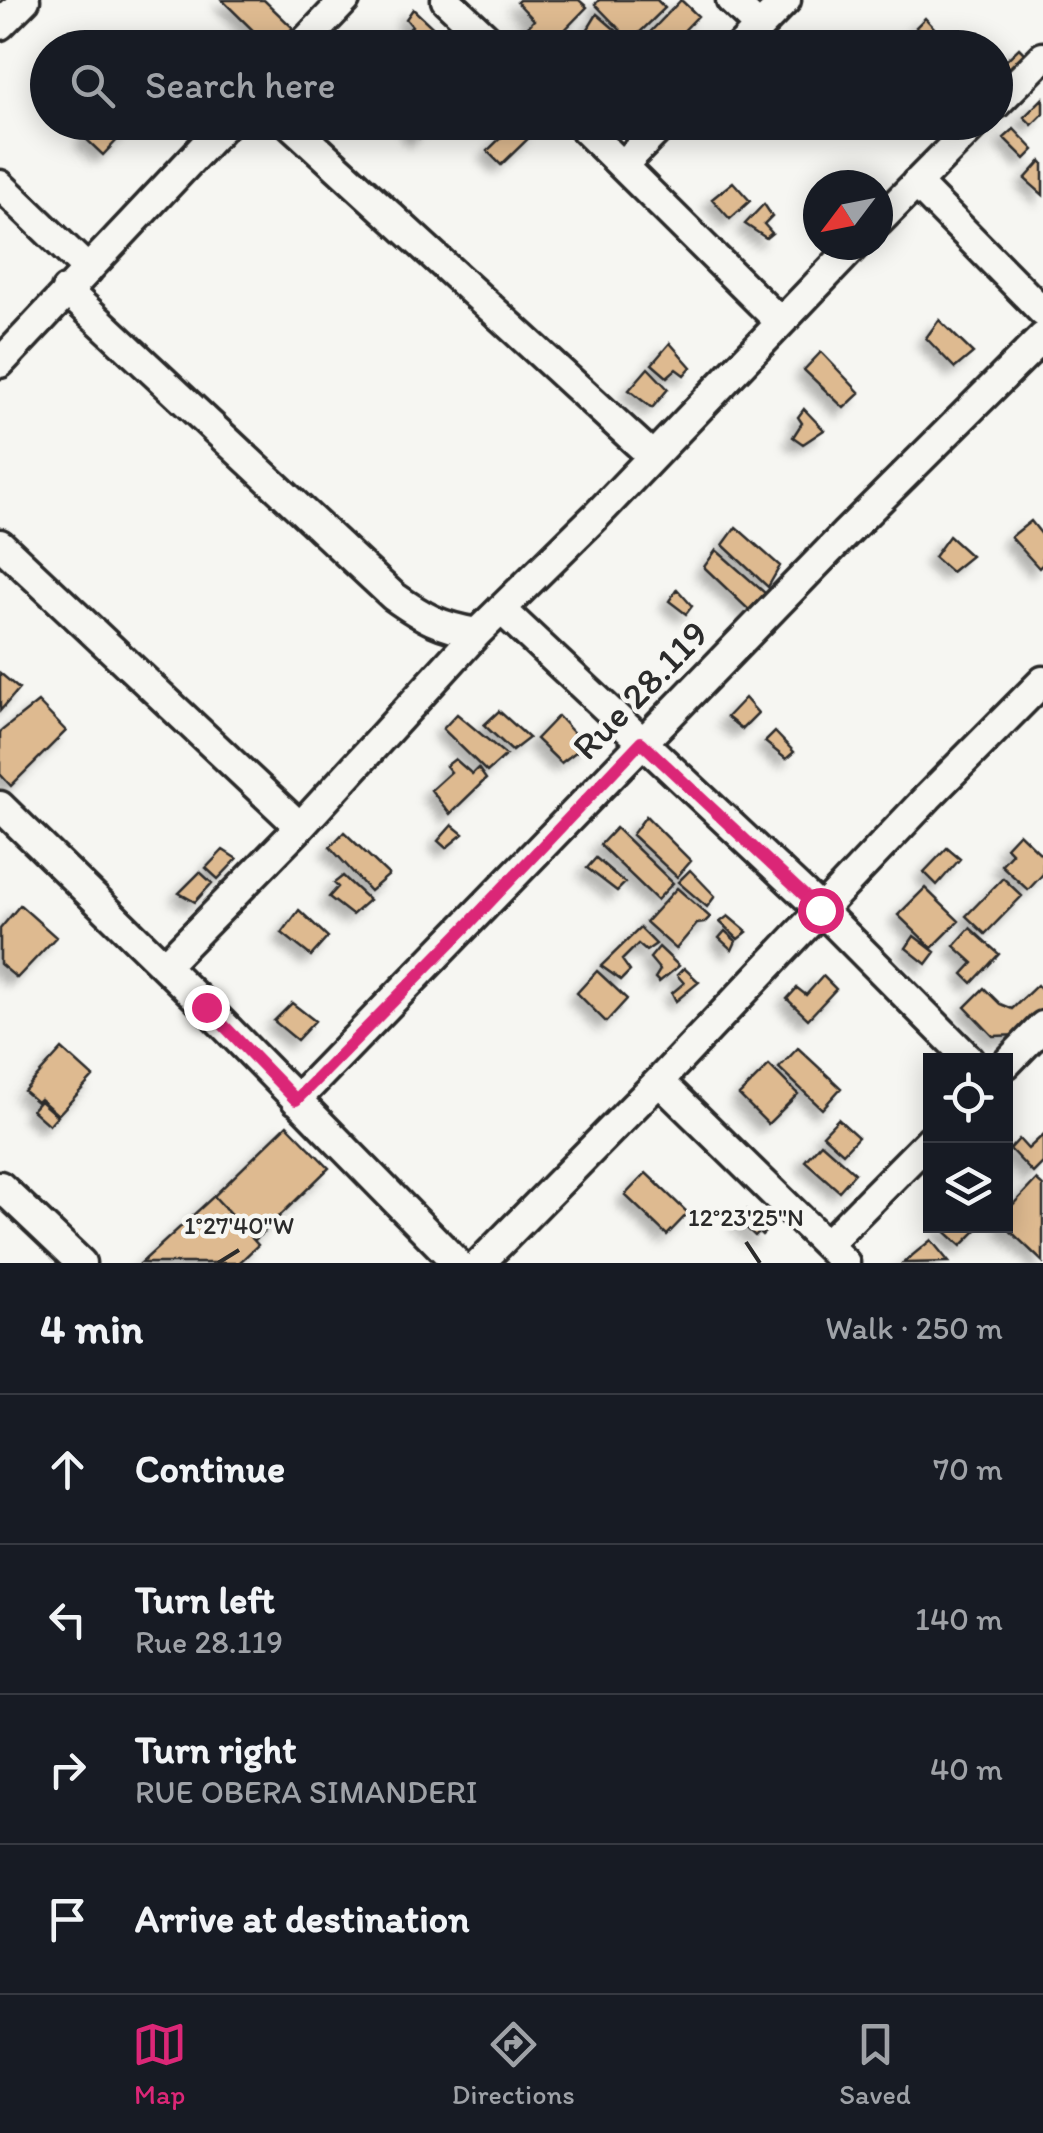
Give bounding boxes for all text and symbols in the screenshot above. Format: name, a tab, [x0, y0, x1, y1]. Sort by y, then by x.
search box	[30, 30, 1013, 140]
icon: search	[65, 58, 120, 113]
text: Search here	[145, 62, 336, 108]
north arrow	[803, 170, 893, 260]
street label: Rue 28.119	[562, 611, 718, 769]
route start	[798, 888, 844, 934]
route end	[184, 985, 230, 1031]
map controls	[923, 1053, 1013, 1233]
button: locate	[923, 1053, 1013, 1143]
button: layers	[923, 1143, 1013, 1233]
text: 12°23'25"N	[688, 1202, 804, 1232]
text: 1°27'40"W	[184, 1210, 294, 1240]
text: 4 min	[40, 1303, 143, 1354]
text: Walk · 250 m	[825, 1309, 1003, 1347]
icon: ahead	[40, 1442, 95, 1497]
text: Continue	[135, 1446, 285, 1492]
text: 70 m	[933, 1450, 1003, 1488]
text: Turn left	[135, 1577, 275, 1623]
icon: left	[40, 1592, 95, 1647]
text: 140 m	[915, 1600, 1003, 1638]
text: Rue 28.119	[135, 1623, 283, 1661]
text: Turn right	[135, 1727, 297, 1773]
icon: right	[40, 1742, 95, 1797]
text: 40 m	[930, 1750, 1003, 1788]
text: RUE OBERA SIMANDERI	[135, 1773, 478, 1811]
icon: arrive	[40, 1892, 95, 1947]
text: Arrive at destination	[135, 1896, 470, 1942]
tab: Map	[132, 2017, 187, 2111]
tab: Directions	[452, 2017, 575, 2111]
tab: Saved	[839, 2017, 911, 2111]

